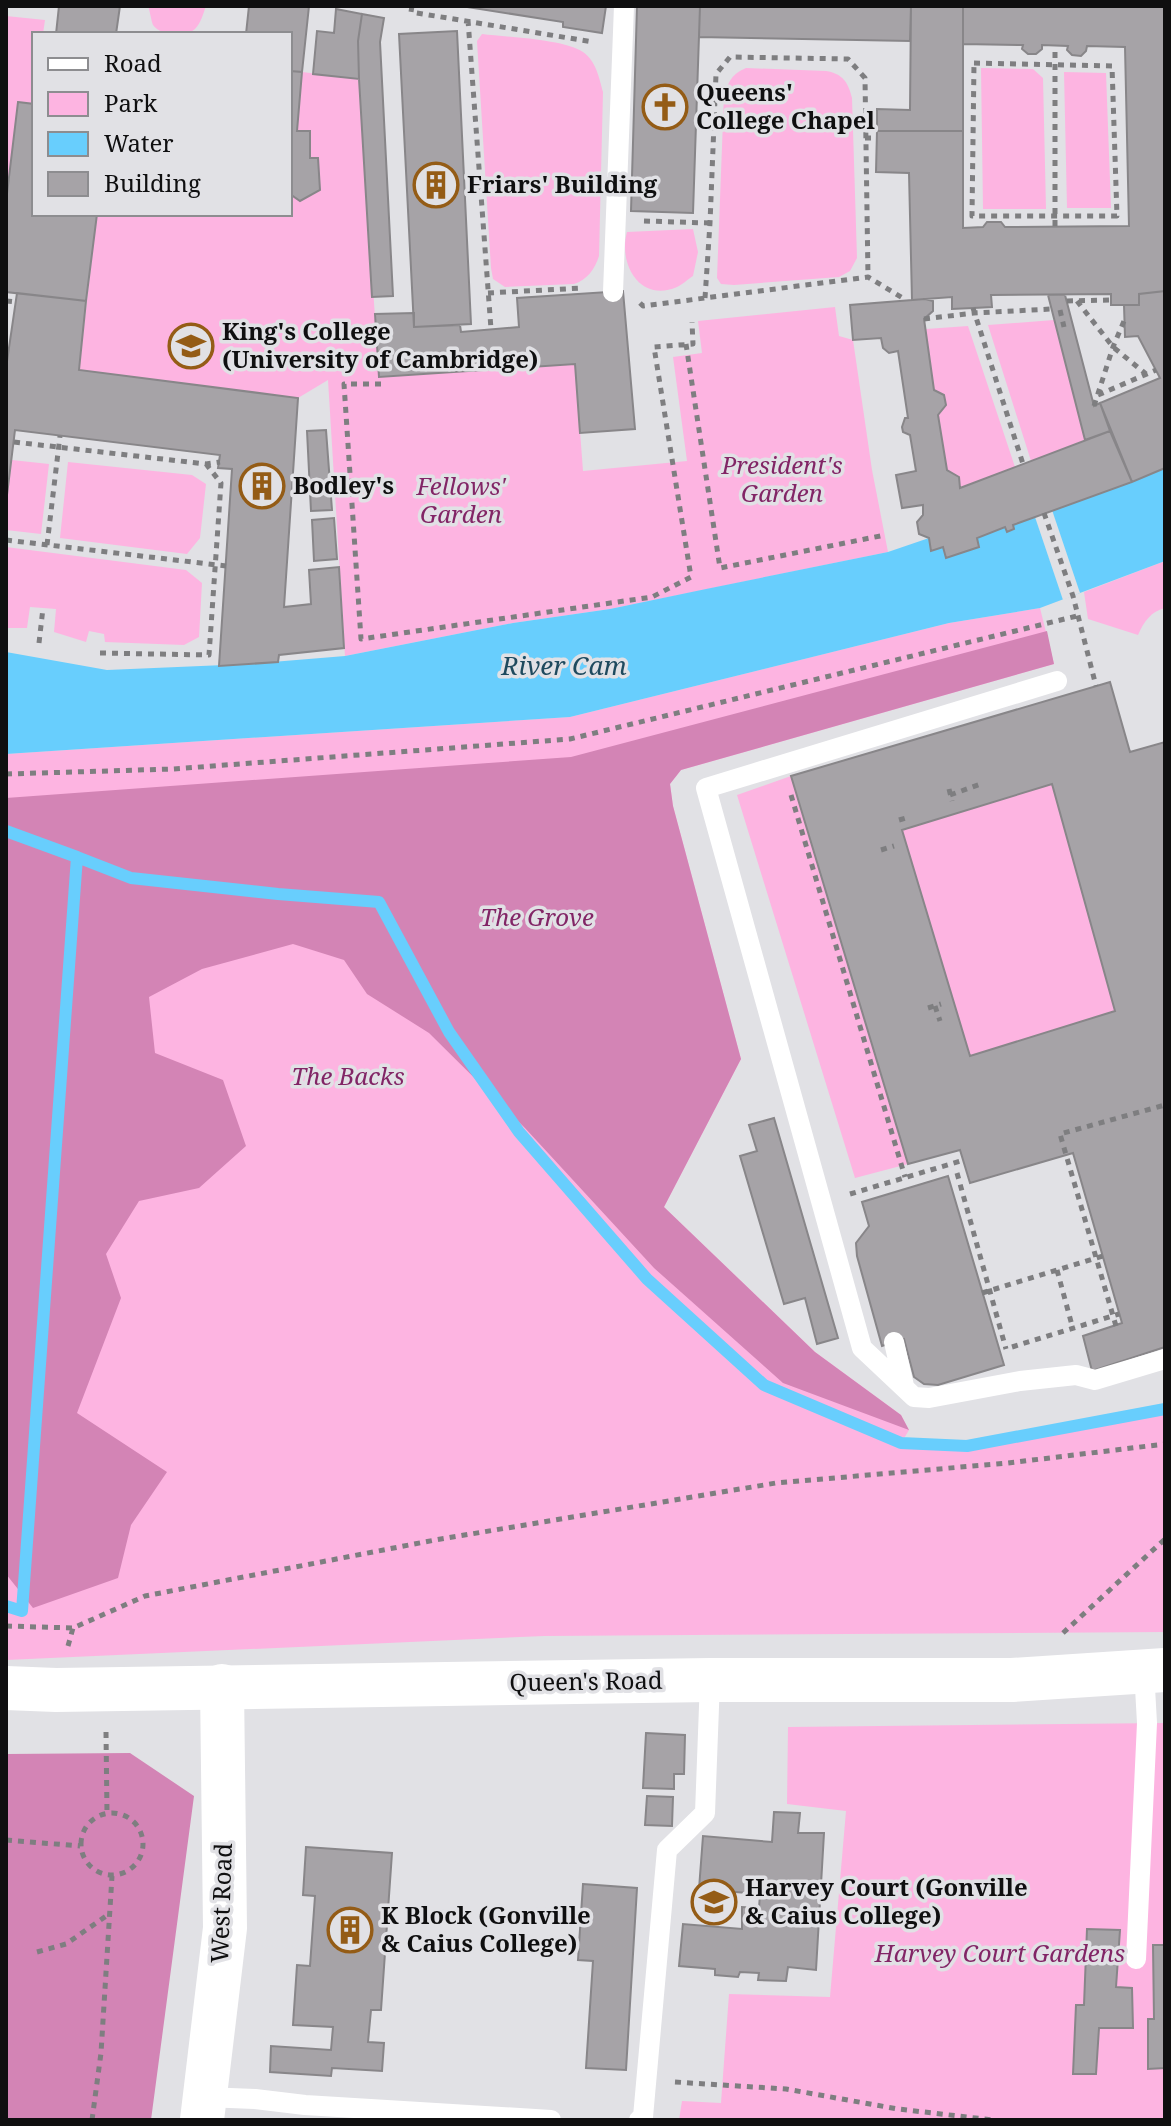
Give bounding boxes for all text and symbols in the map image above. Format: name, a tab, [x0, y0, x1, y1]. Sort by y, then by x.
legend	[32, 32, 292, 216]
text: Road	[104, 46, 162, 79]
place label: Queens' College Chapel	[696, 75, 875, 136]
church icon: Queens' College Chapel	[641, 83, 689, 131]
text: Park	[104, 86, 158, 119]
text: Water	[104, 126, 174, 159]
building icon: Friars' Building	[412, 161, 460, 209]
text: Building	[104, 166, 201, 199]
place label: Friars' Building	[467, 167, 658, 200]
place label: King's College (University of Cambridge)	[222, 314, 539, 375]
school or university icon: King's College (University of Cambridge)	[167, 322, 215, 370]
park label: President's Garden	[720, 448, 843, 509]
building icon: Bodley's	[238, 462, 286, 510]
place label: Bodley's	[293, 468, 394, 501]
park label: Fellows' Garden	[416, 469, 507, 530]
water label: River Cam	[500, 647, 627, 683]
park label: The Grove	[480, 900, 594, 933]
park label: The Backs	[291, 1059, 405, 1092]
street label: Queen's Road	[509, 1663, 663, 1698]
street label: West Road	[202, 1842, 239, 1963]
place label: Harvey Court (Gonville & Caius College)	[745, 1870, 1028, 1931]
school or university icon: Harvey Court (Gonville & Caius College)	[690, 1878, 738, 1926]
place label: K Block (Gonville & Caius College)	[381, 1898, 591, 1959]
building icon: K Block (Gonville & Caius College)	[326, 1906, 374, 1954]
park label: Harvey Court Gardens	[874, 1936, 1125, 1969]

